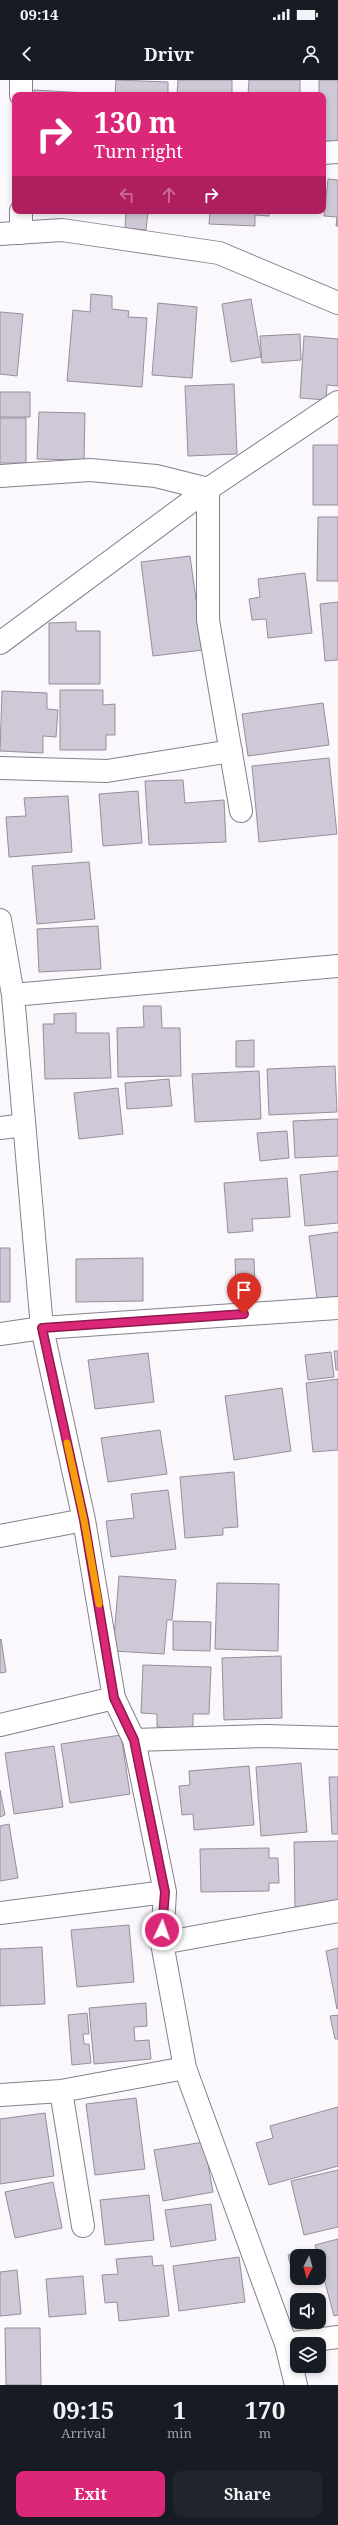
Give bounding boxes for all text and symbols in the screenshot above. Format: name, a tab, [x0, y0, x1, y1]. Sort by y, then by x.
text: 09:14	[20, 4, 58, 24]
text: Drivr	[144, 42, 194, 66]
icon: back	[16, 43, 38, 65]
icon: person	[300, 43, 322, 65]
text: 130 m	[94, 103, 176, 141]
icon: right	[28, 108, 80, 160]
text: Turn right	[94, 139, 183, 163]
icon: left	[116, 184, 138, 206]
icon: ahead	[158, 184, 180, 206]
icon: right	[200, 184, 222, 206]
pin	[227, 1273, 261, 1314]
icon: arrive	[233, 1279, 255, 1301]
position arrow	[141, 1909, 183, 1951]
north arrow	[290, 2249, 326, 2285]
map controls	[290, 2249, 326, 2373]
button: sound	[290, 2293, 326, 2329]
button: layers	[290, 2337, 326, 2373]
text: 09:15	[53, 2393, 114, 2426]
text: 1	[173, 2393, 186, 2426]
text: 170	[245, 2393, 285, 2426]
text: Arrival	[61, 2424, 106, 2442]
text: min	[167, 2424, 192, 2442]
text: m	[259, 2424, 271, 2442]
button: Exit	[16, 2471, 165, 2517]
button: Share	[173, 2471, 322, 2517]

